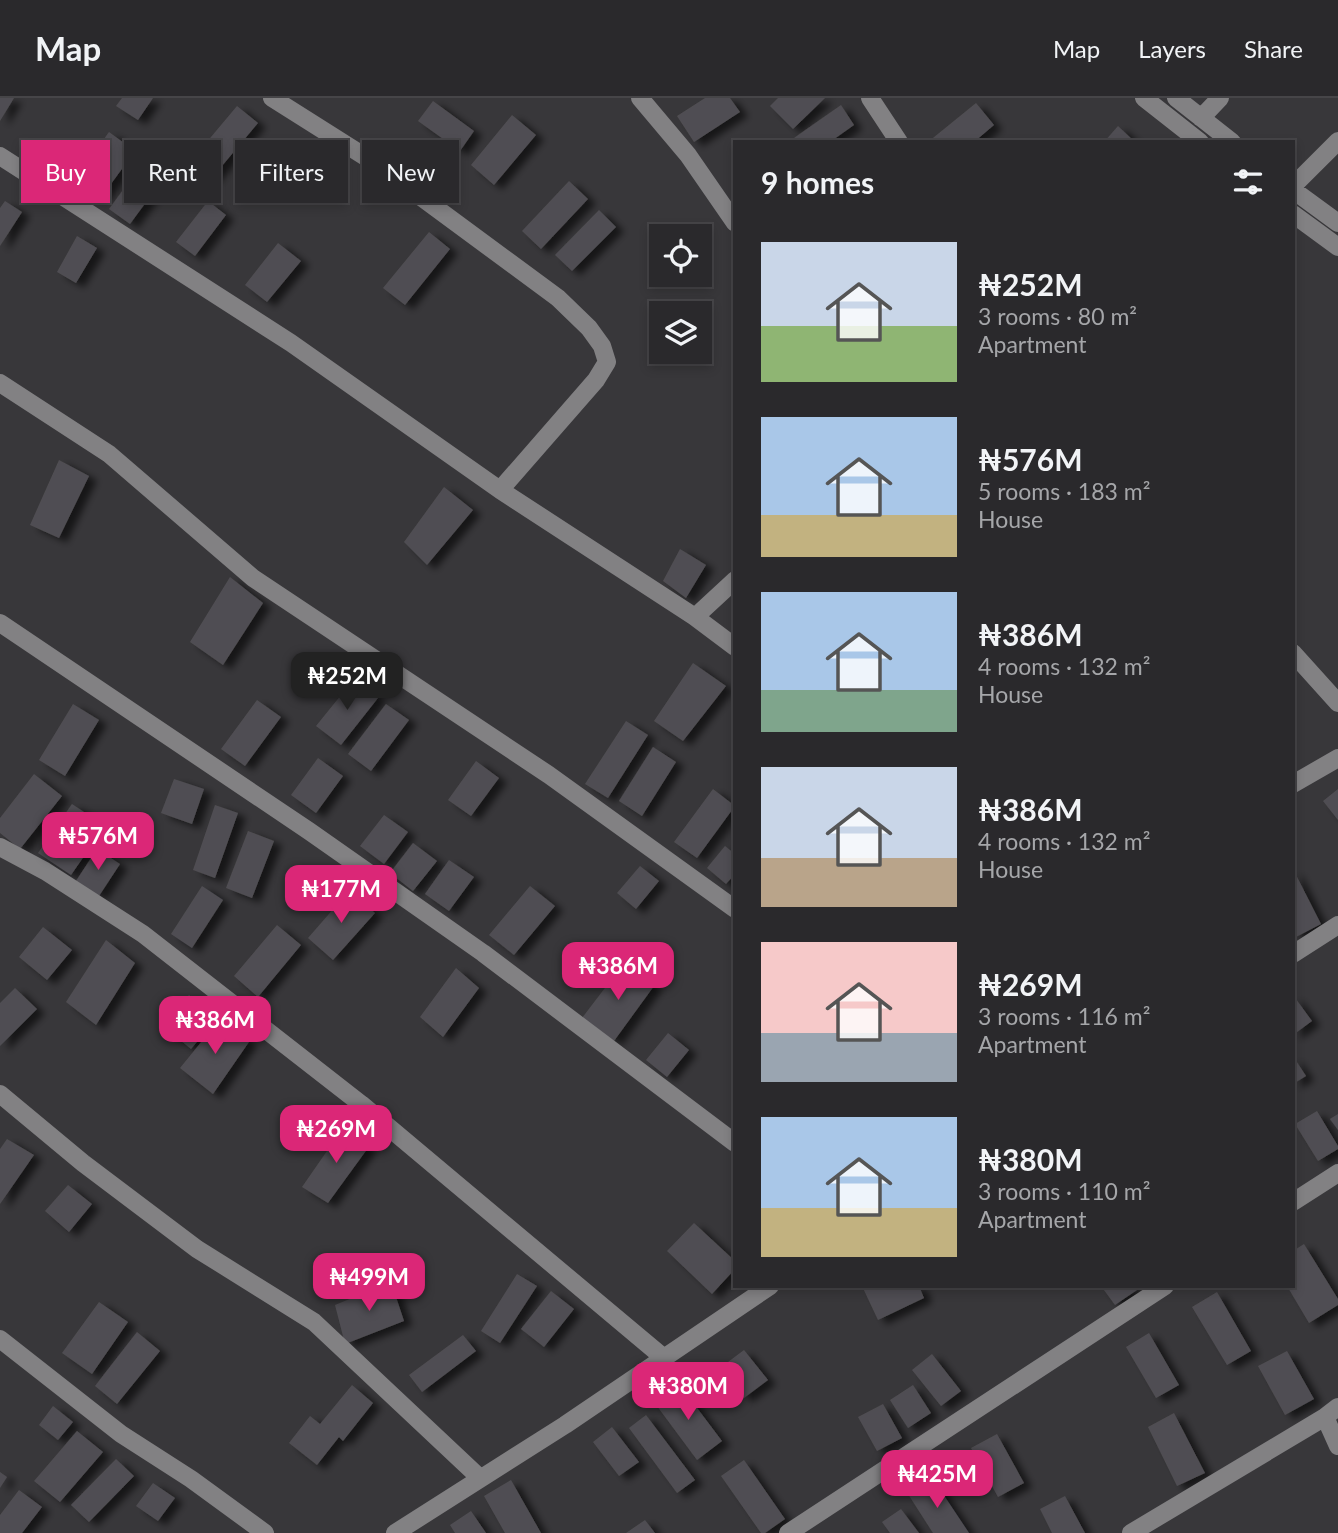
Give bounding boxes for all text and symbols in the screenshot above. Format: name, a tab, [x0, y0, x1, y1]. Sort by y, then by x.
text: Map	[35, 28, 101, 68]
text: Map	[1053, 34, 1100, 63]
text: Layers	[1138, 34, 1206, 63]
text: Share	[1244, 34, 1303, 63]
chip: Buy	[21, 140, 110, 203]
chip: Rent	[124, 140, 221, 203]
chip: Filters	[235, 140, 348, 203]
chip: New	[362, 140, 459, 203]
icon: filters	[1229, 163, 1267, 201]
text: 9 homes	[761, 164, 874, 200]
map controls	[649, 224, 712, 364]
button: locate	[649, 224, 712, 287]
text: ₦252M	[978, 266, 1083, 302]
icon: home	[817, 270, 901, 354]
button: layers	[649, 301, 712, 364]
text: 3 rooms · 80 m²	[978, 302, 1137, 330]
text: Apartment	[978, 330, 1086, 358]
text: ₦576M	[978, 441, 1083, 477]
icon: home	[817, 445, 901, 529]
text: 5 rooms · 183 m²	[978, 477, 1150, 505]
text: House	[978, 505, 1043, 533]
text: ₦386M	[978, 616, 1083, 652]
icon: home	[817, 620, 901, 704]
pin: ₦252M	[298, 652, 396, 712]
text: 4 rooms · 132 m²	[978, 652, 1150, 680]
text: ₦252M	[307, 661, 387, 689]
text: House	[978, 680, 1043, 708]
text: ₦386M	[978, 791, 1083, 827]
icon: home	[817, 795, 901, 879]
pin: ₦576M	[49, 812, 147, 872]
text: ₦576M	[58, 821, 138, 849]
text: 4 rooms · 132 m²	[978, 827, 1150, 855]
text: House	[978, 855, 1043, 883]
pin: ₦177M	[292, 866, 390, 925]
text: ₦177M	[301, 874, 381, 902]
pin: ₦386M	[569, 942, 667, 1002]
text: ₦386M	[578, 951, 658, 979]
text: ₦269M	[978, 966, 1083, 1002]
icon: home	[817, 970, 901, 1054]
pin: ₦386M	[166, 996, 264, 1056]
text: 3 rooms · 116 m²	[978, 1002, 1150, 1030]
text: ₦386M	[175, 1005, 255, 1033]
text: Apartment	[978, 1030, 1086, 1058]
pin: ₦269M	[287, 1105, 385, 1165]
text: ₦269M	[296, 1114, 376, 1142]
text: ₦380M	[978, 1141, 1083, 1177]
icon: home	[817, 1145, 901, 1229]
text: 3 rooms · 110 m²	[978, 1177, 1150, 1205]
text: Apartment	[978, 1205, 1086, 1233]
pin: ₦499M	[320, 1254, 418, 1313]
text: ₦499M	[329, 1262, 409, 1290]
pin: ₦380M	[639, 1362, 737, 1422]
text: ₦380M	[648, 1371, 728, 1399]
pin: ₦425M	[888, 1450, 986, 1510]
text: ₦425M	[897, 1459, 977, 1487]

